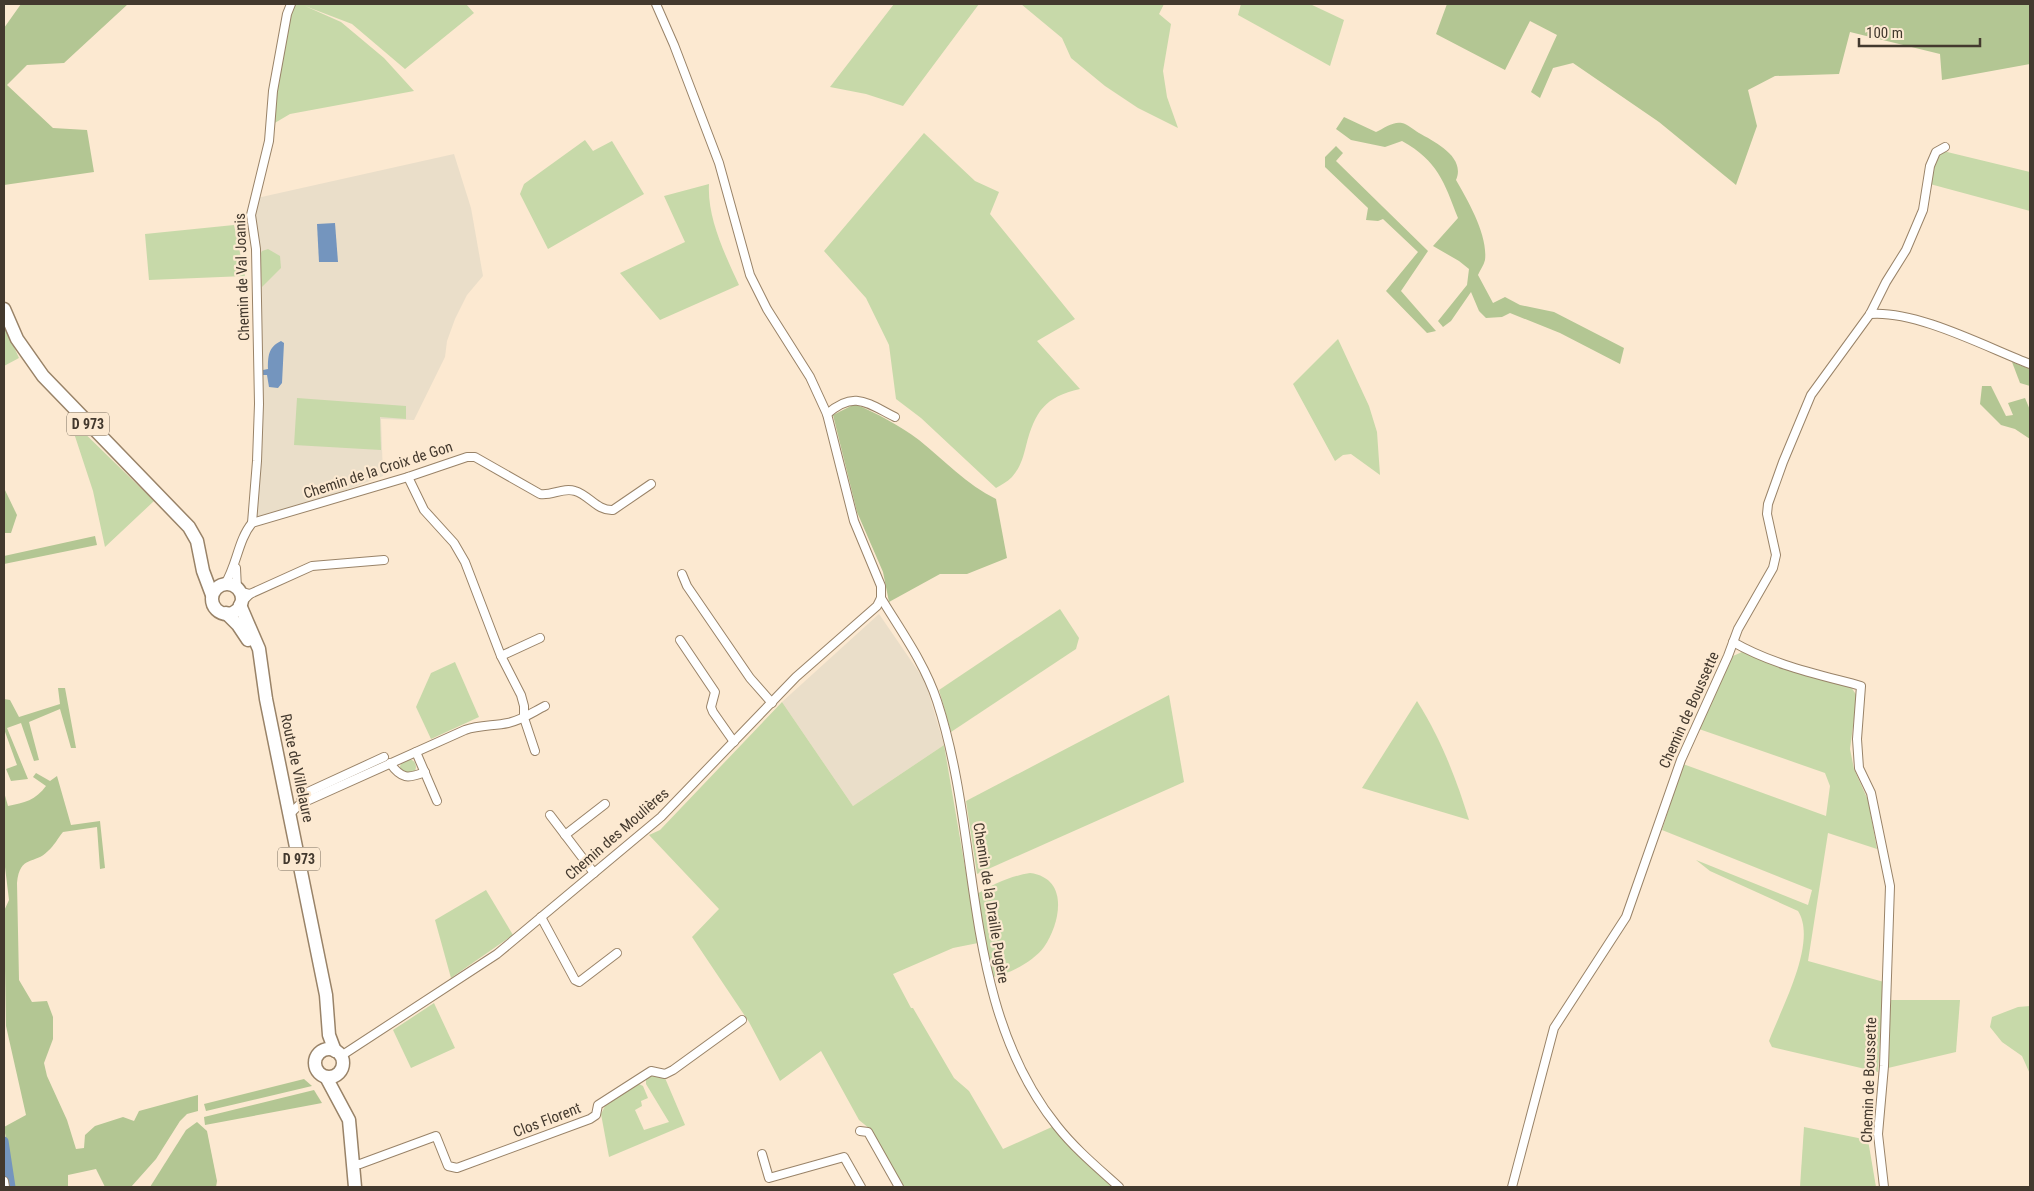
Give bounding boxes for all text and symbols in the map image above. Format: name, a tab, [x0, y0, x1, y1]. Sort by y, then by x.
scale bar	[1859, 15, 1980, 47]
text: 100 m	[1866, 24, 1903, 42]
street label: Chemin de Val Joanis	[231, 213, 253, 341]
road number: D 973	[67, 412, 109, 436]
street label: Chemin de la Croix de Gon	[301, 437, 455, 503]
street label: Chemin de Boussette	[1655, 649, 1723, 771]
street label: Route de Villelaure	[277, 712, 317, 824]
street label: Chemin des Moulières	[562, 784, 673, 884]
street label: Chemin de la Draille Pugère	[969, 821, 1013, 985]
road number: D 973	[278, 848, 320, 871]
street label: Chemin de Boussette	[1858, 1017, 1880, 1143]
street label: Clos Florent	[511, 1099, 583, 1141]

